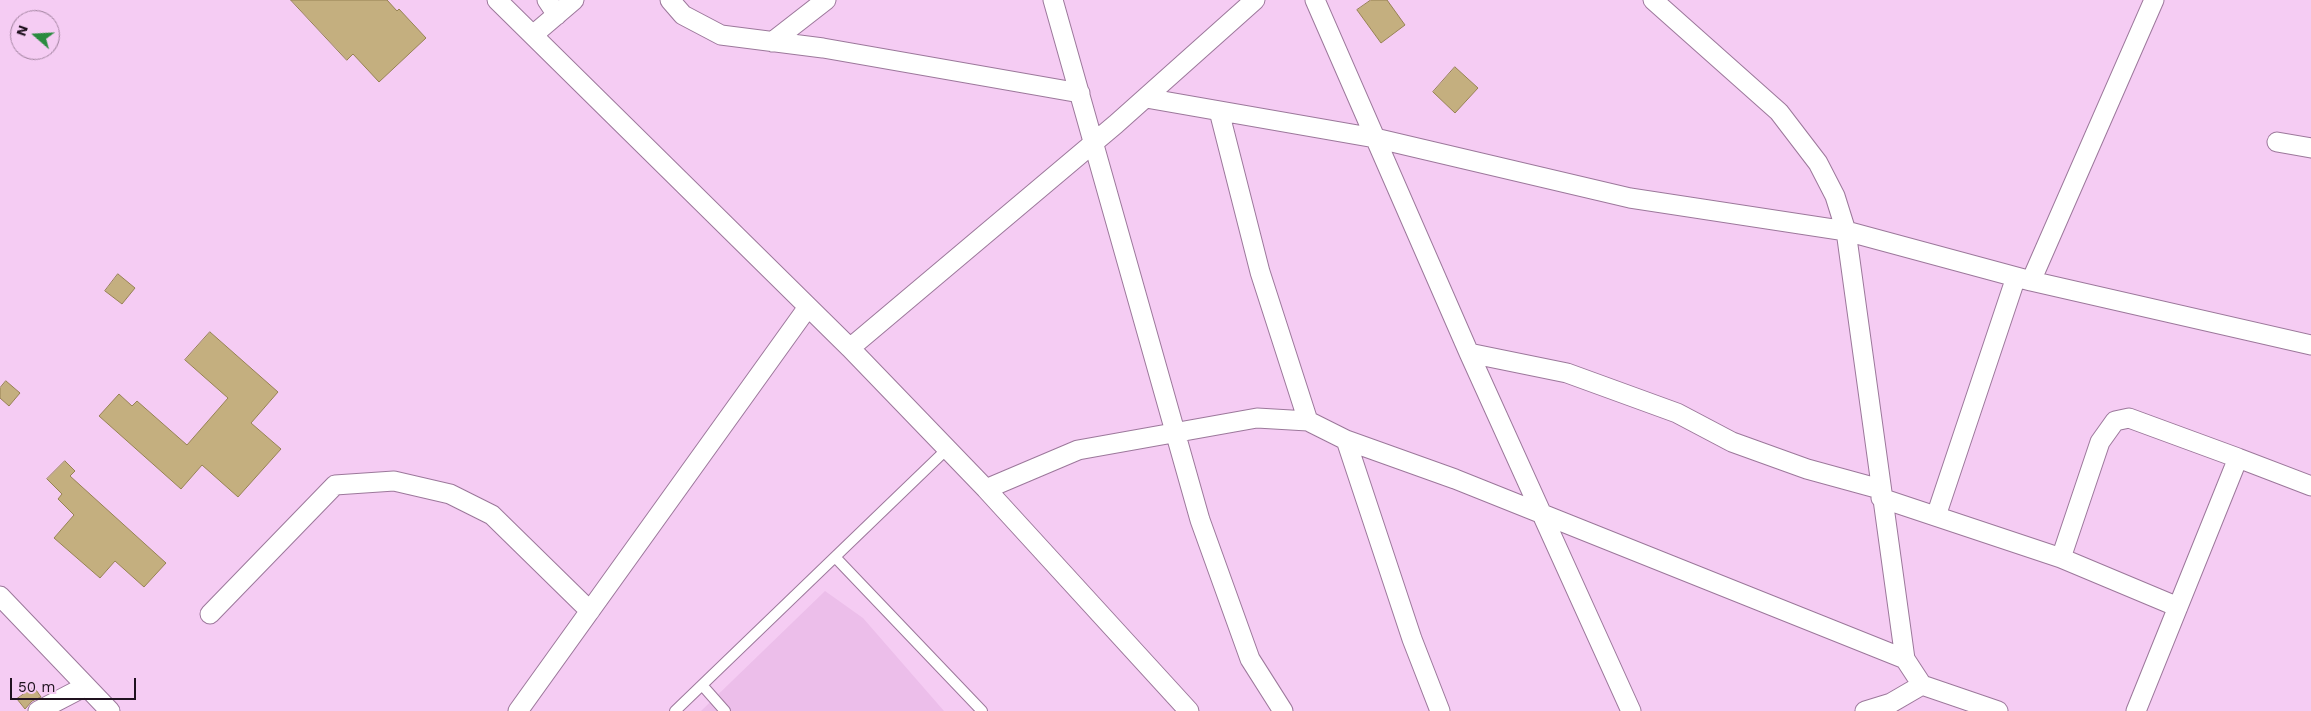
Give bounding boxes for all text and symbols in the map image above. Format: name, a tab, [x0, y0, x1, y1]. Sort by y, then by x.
north arrow	[10, 10, 60, 60]
text: N	[13, 23, 31, 38]
scale bar	[12, 668, 139, 700]
text: 50 m	[18, 678, 55, 696]

